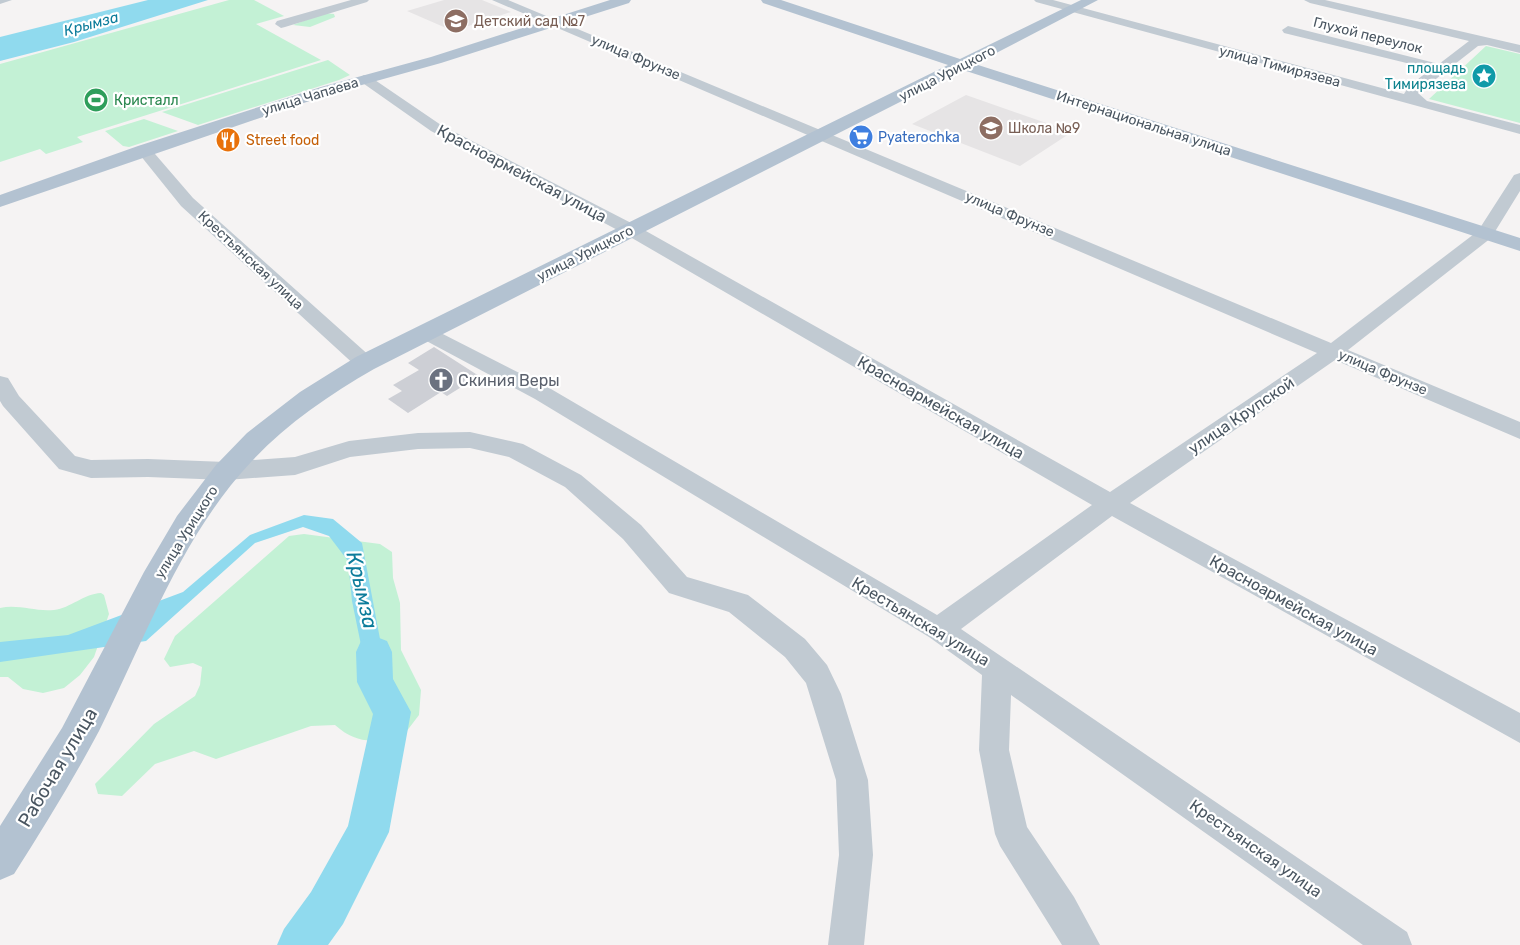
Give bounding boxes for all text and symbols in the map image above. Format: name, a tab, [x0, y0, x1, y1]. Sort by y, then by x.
water label: Крымза	[61, 8, 121, 40]
school or university icon: Детский сад №7	[443, 8, 469, 34]
place label: Детский сад №7	[474, 13, 585, 30]
street label: Глухой переулок	[1312, 14, 1425, 57]
street label: улица Фрунзе	[589, 31, 683, 84]
street label: улица Урицкого	[896, 42, 998, 105]
street label: улица Тимирязева	[1217, 42, 1342, 91]
place label: площадь Тимирязева	[1385, 60, 1466, 93]
place icon: площадь Тимирязева	[1471, 63, 1497, 89]
street label: улица Чапаева	[260, 74, 360, 119]
sports icon: Кристалл	[83, 87, 109, 113]
street label: Интернациональная улица	[1054, 87, 1233, 160]
place label: Кристалл	[114, 92, 179, 109]
school or university icon: Школа №9	[978, 115, 1004, 141]
place label: Школа №9	[1008, 120, 1080, 137]
street label: Красноармейская улица	[434, 121, 610, 226]
supermarket icon: Pyaterochka	[848, 124, 874, 150]
restaurant icon: Street food	[215, 127, 241, 153]
place label: Pyaterochka	[878, 129, 960, 146]
place label: Street food	[246, 132, 319, 149]
street label: улица Фрунзе	[963, 188, 1057, 241]
street label: Крестьянская улица	[195, 207, 307, 313]
street label: улица Урицкого	[534, 222, 636, 285]
street label: улица Фрунзе	[1336, 346, 1430, 399]
street label: Красноармейская улица	[854, 352, 1027, 463]
church icon: Скиния Веры	[428, 367, 454, 393]
place label: Скиния Веры	[458, 371, 560, 390]
street label: улица Крупской	[1185, 373, 1298, 458]
street label: улица Урицкого	[151, 483, 222, 582]
water label: Крымза	[341, 549, 384, 631]
street label: Красноармейская улица	[1206, 551, 1381, 660]
street label: Крестьянская улица	[849, 573, 993, 670]
street label: Рабочая улица	[13, 703, 102, 831]
street label: Крестьянская улица	[1186, 796, 1326, 901]

